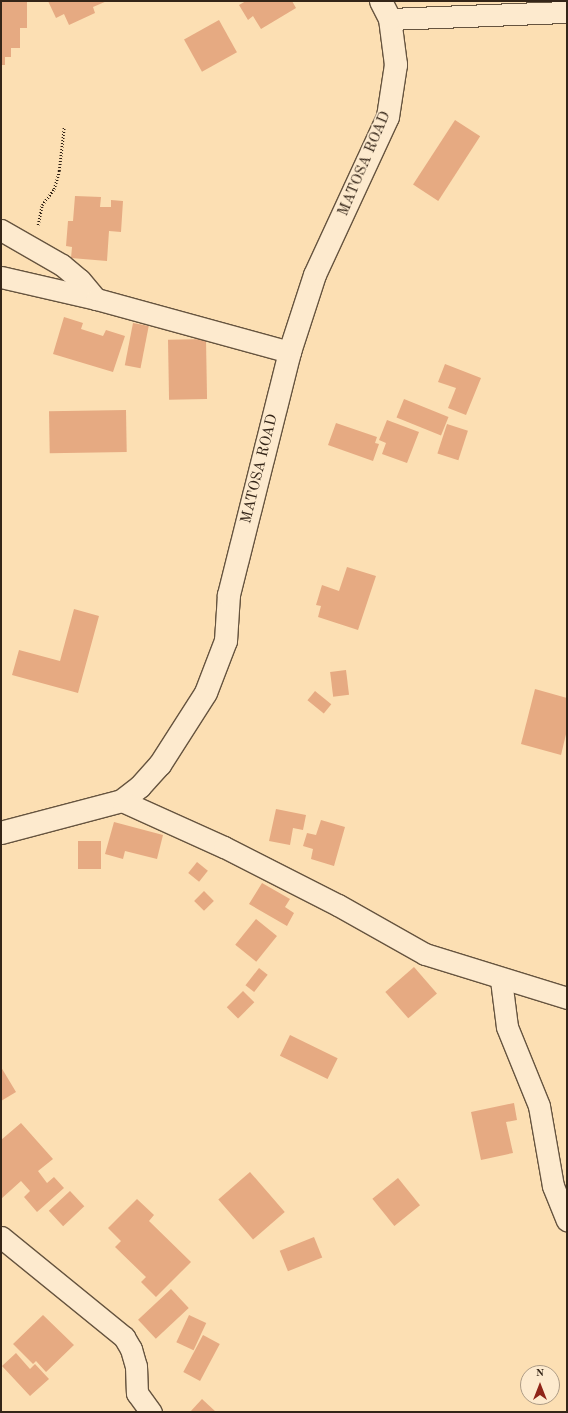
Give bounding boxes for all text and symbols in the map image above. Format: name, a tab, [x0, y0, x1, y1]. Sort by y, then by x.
street label: MATOSA ROAD	[335, 109, 395, 219]
street label: MATOSA ROAD	[238, 412, 282, 526]
north arrow	[520, 1365, 560, 1405]
text: N	[536, 1368, 544, 1379]

